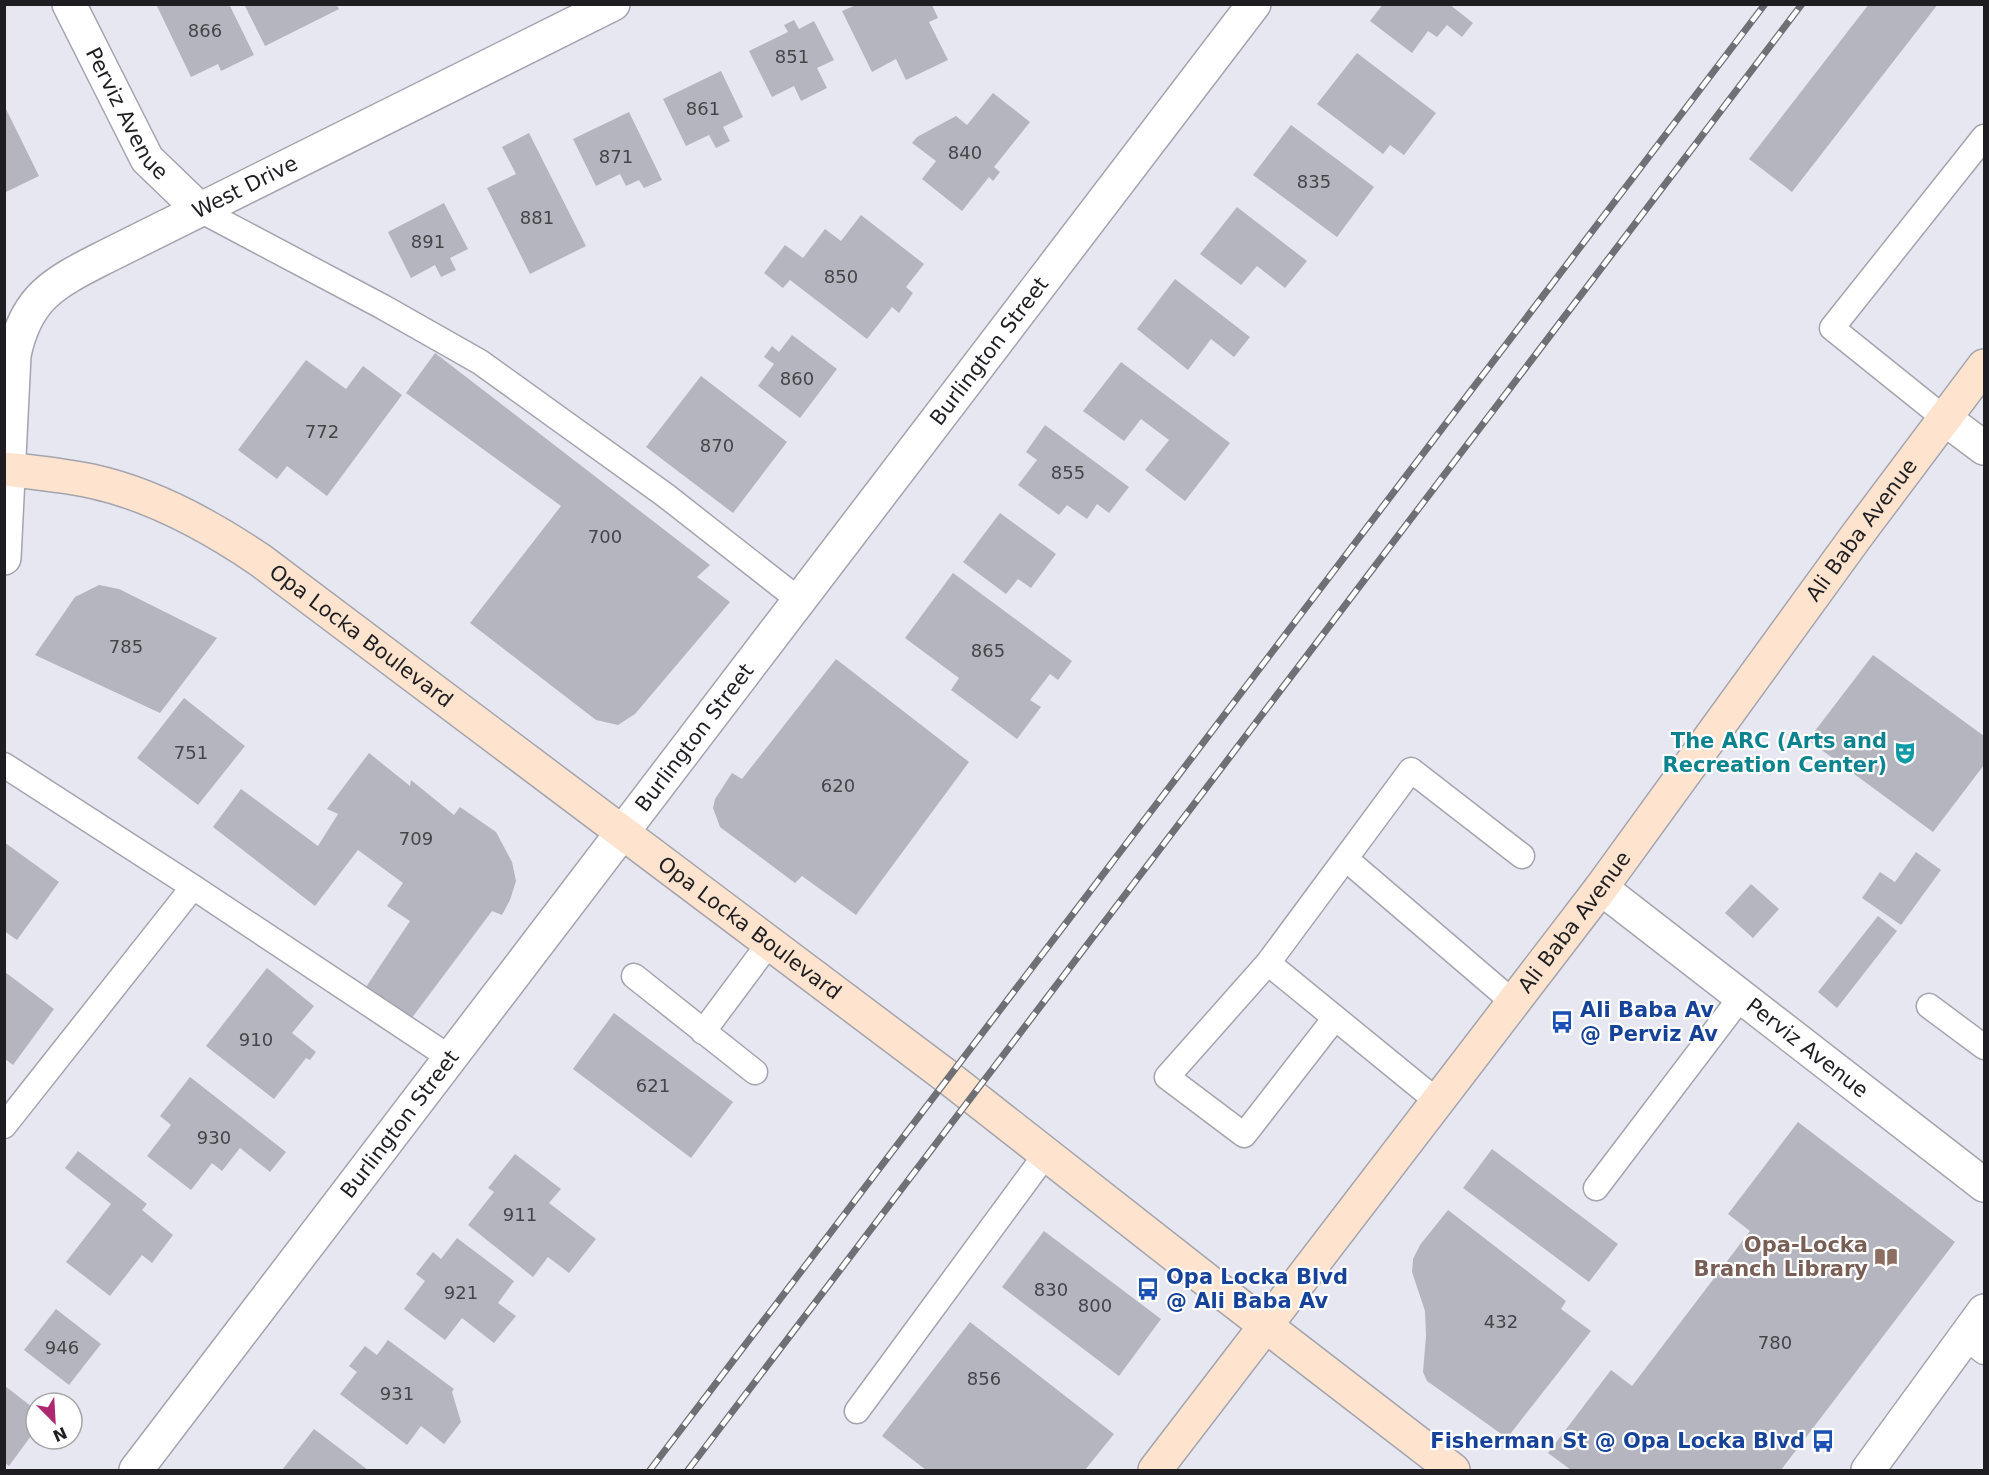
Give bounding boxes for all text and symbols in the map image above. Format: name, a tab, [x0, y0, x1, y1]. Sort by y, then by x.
house number: 866	[188, 20, 222, 41]
street label: Perviz Avenue	[81, 43, 173, 184]
house number: 851	[775, 46, 809, 67]
house number: 861	[686, 98, 720, 119]
house number: 840	[948, 142, 982, 163]
house number: 871	[599, 146, 633, 167]
street label: West Drive	[188, 151, 302, 224]
house number: 835	[1297, 171, 1331, 192]
house number: 881	[520, 207, 554, 228]
house number: 891	[411, 231, 445, 252]
house number: 850	[824, 266, 858, 287]
street label: Burlington Street	[925, 273, 1053, 430]
house number: 860	[780, 368, 814, 389]
house number: 772	[305, 421, 339, 442]
house number: 870	[700, 435, 734, 456]
street label: Ali Baba Avenue	[1801, 454, 1922, 606]
house number: 855	[1051, 462, 1085, 483]
house number: 700	[588, 526, 622, 547]
street label: Opa Locka Boulevard	[265, 559, 457, 713]
house number: 785	[109, 636, 143, 657]
house number: 865	[971, 640, 1005, 661]
street label: Burlington Street	[630, 659, 759, 816]
place label: The ARC (Arts and Recreation Center)	[1663, 729, 1887, 777]
theatre icon: The ARC (Arts and Recreation Center)	[1892, 740, 1918, 766]
house number: 751	[174, 742, 208, 763]
house number: 620	[821, 775, 855, 796]
house number: 709	[399, 828, 433, 849]
street label: Ali Baba Avenue	[1513, 847, 1636, 997]
street label: Opa Locka Boulevard	[653, 852, 846, 1005]
street label: Perviz Avenue	[1742, 993, 1873, 1103]
place label: Ali Baba Av @ Perviz Av	[1580, 998, 1718, 1046]
bus stop icon: Ali Baba Av @ Perviz Av	[1549, 1009, 1575, 1035]
house number: 910	[239, 1029, 273, 1050]
street label: Burlington Street	[336, 1045, 464, 1203]
house number: 621	[636, 1075, 670, 1096]
house number: 930	[197, 1127, 231, 1148]
house number: 911	[503, 1204, 537, 1225]
place label: Opa-Locka Branch Library	[1694, 1233, 1868, 1281]
library icon: Opa-Locka Branch Library	[1873, 1244, 1899, 1270]
place label: Opa Locka Blvd @ Ali Baba Av	[1166, 1265, 1348, 1313]
bus stop icon: Opa Locka Blvd @ Ali Baba Av	[1135, 1276, 1161, 1302]
house number: 830	[1034, 1279, 1068, 1300]
house number: 921	[444, 1282, 478, 1303]
house number: 800	[1078, 1295, 1112, 1316]
house number: 432	[1484, 1311, 1518, 1332]
house number: 780	[1758, 1332, 1792, 1353]
house number: 946	[45, 1337, 79, 1358]
house number: 856	[967, 1368, 1001, 1389]
house number: 931	[380, 1383, 414, 1404]
north arrow	[24, 1391, 84, 1451]
text: N	[50, 1423, 70, 1446]
bus stop icon: Fisherman St @ Opa Locka Blvd	[1810, 1428, 1836, 1454]
place label: Fisherman St @ Opa Locka Blvd	[1430, 1429, 1805, 1453]

